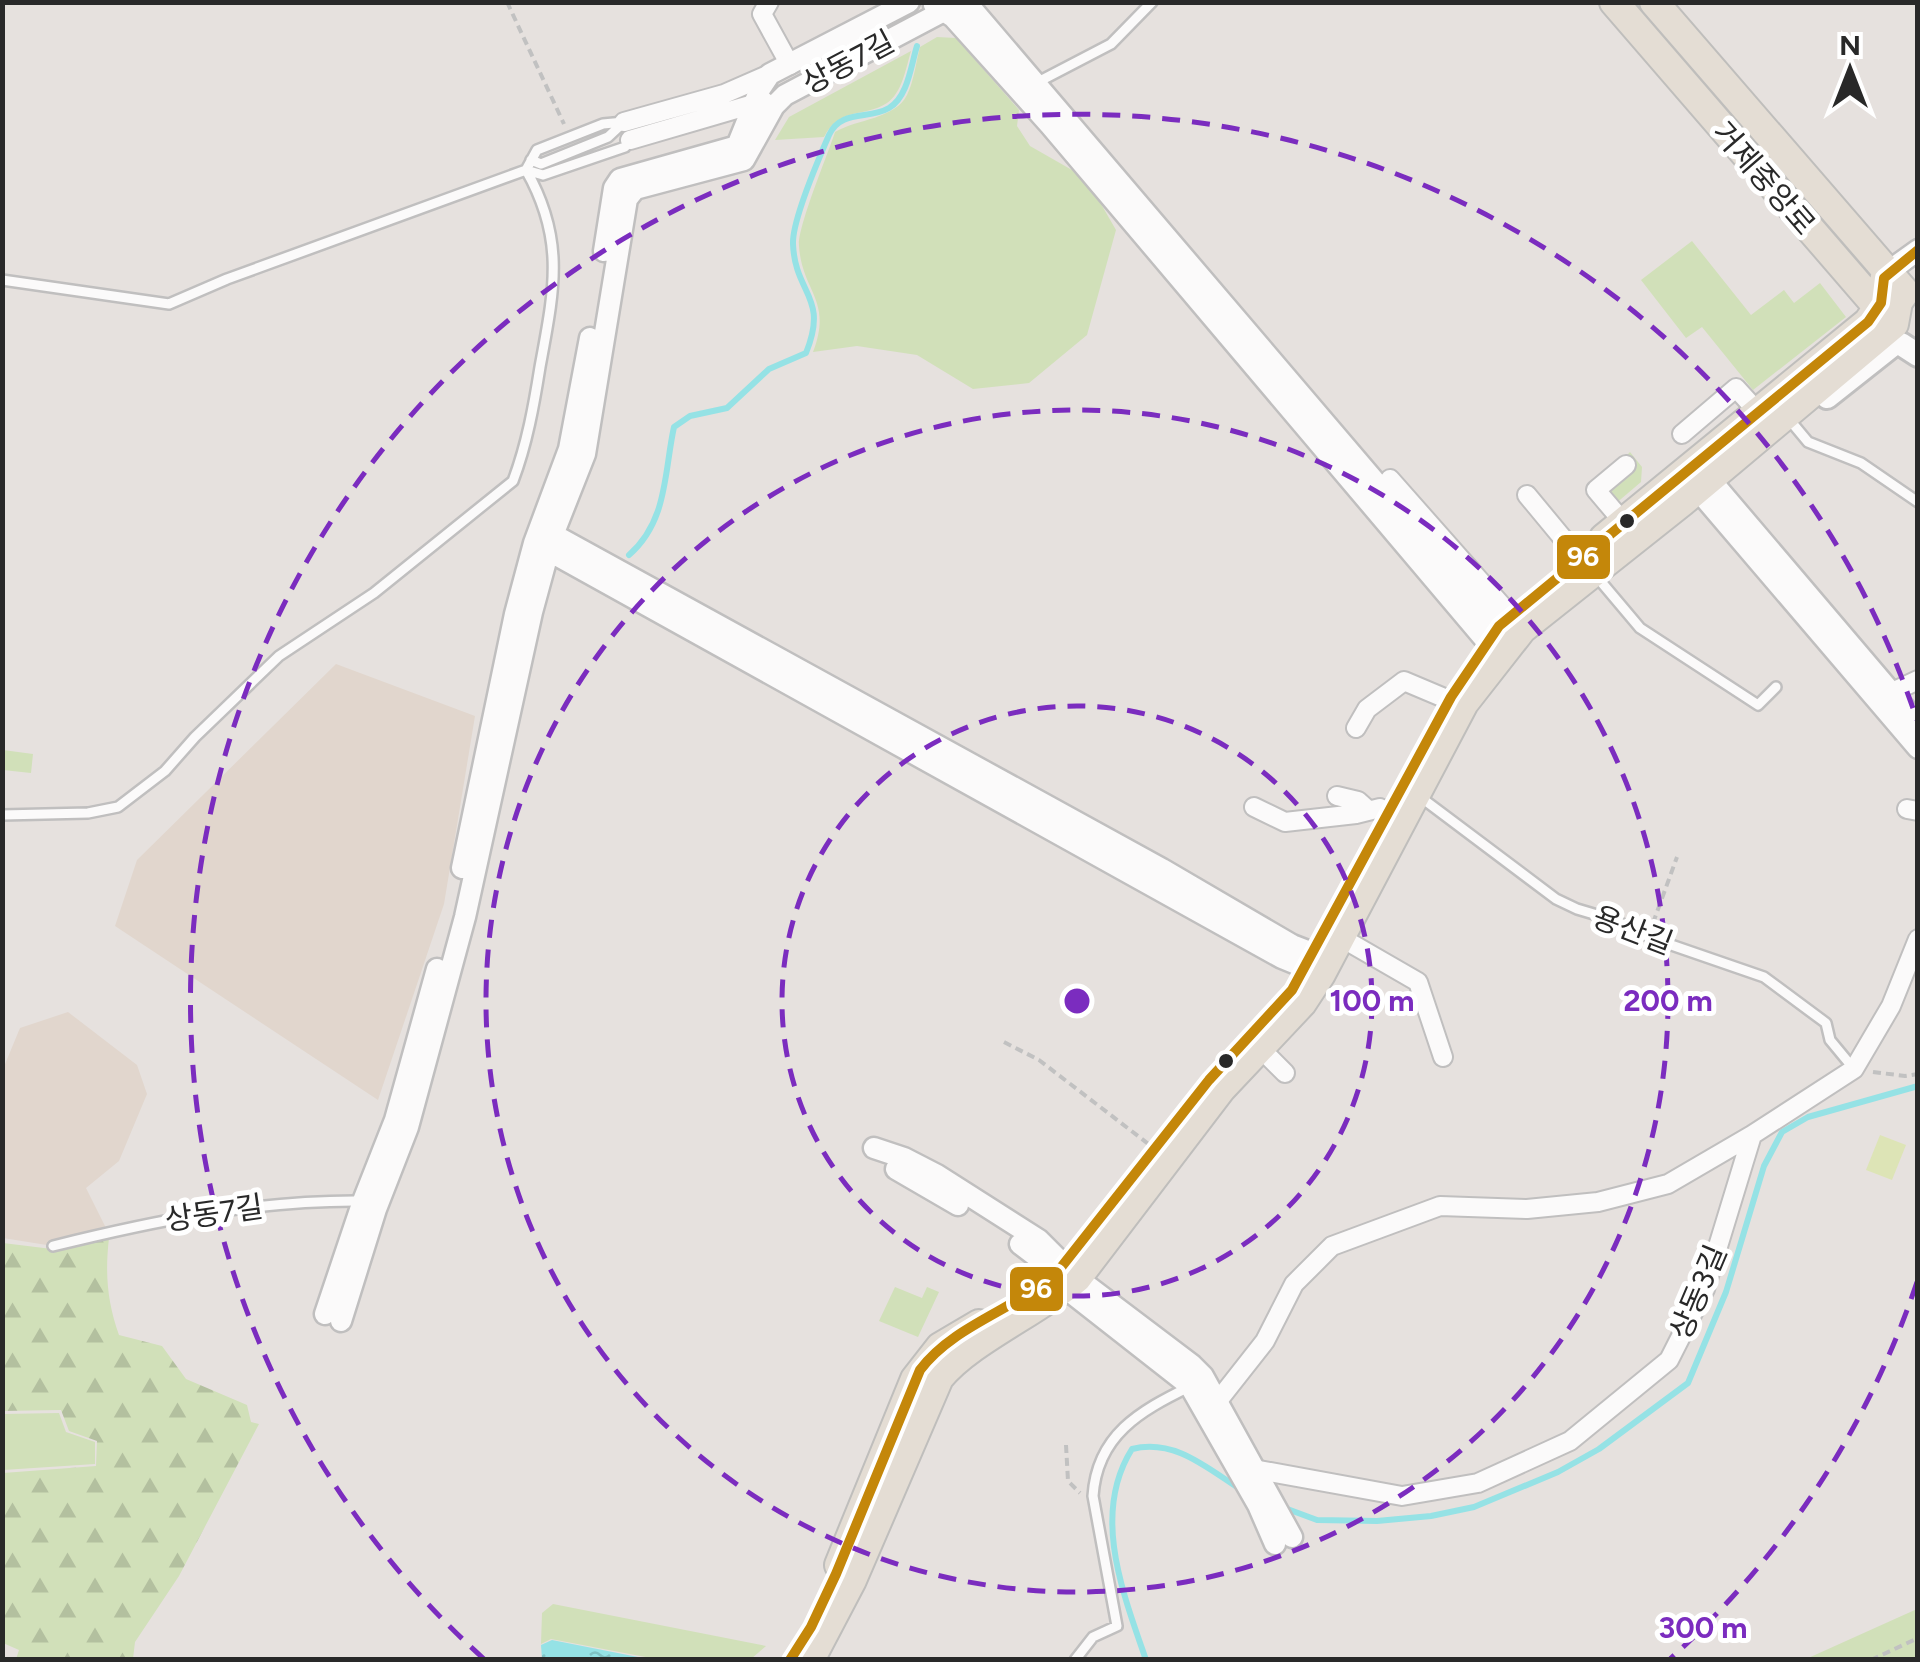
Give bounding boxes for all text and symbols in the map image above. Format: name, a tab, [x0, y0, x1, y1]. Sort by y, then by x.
north arrow	[1800, 20, 1900, 120]
street label: 상동7길	[796, 22, 900, 102]
text: N	[1839, 28, 1861, 62]
street label: 거제중앙로	[1705, 114, 1823, 242]
unlabelled marker	[1617, 511, 1637, 531]
line badge: 96	[1555, 533, 1612, 581]
text: 96	[1567, 539, 1599, 573]
street label: 용산길	[1588, 898, 1678, 962]
text: 100 m	[1330, 982, 1414, 1019]
text: 200 m	[1623, 982, 1713, 1019]
centre of rings	[1059, 983, 1095, 1019]
unlabelled marker	[1216, 1051, 1236, 1071]
street label: 상동7길	[162, 1188, 266, 1238]
street label: 상동3길	[1662, 1239, 1734, 1345]
line badge: 96	[1008, 1265, 1065, 1313]
text: 96	[1020, 1271, 1052, 1305]
text: 300 m	[1659, 1609, 1747, 1646]

